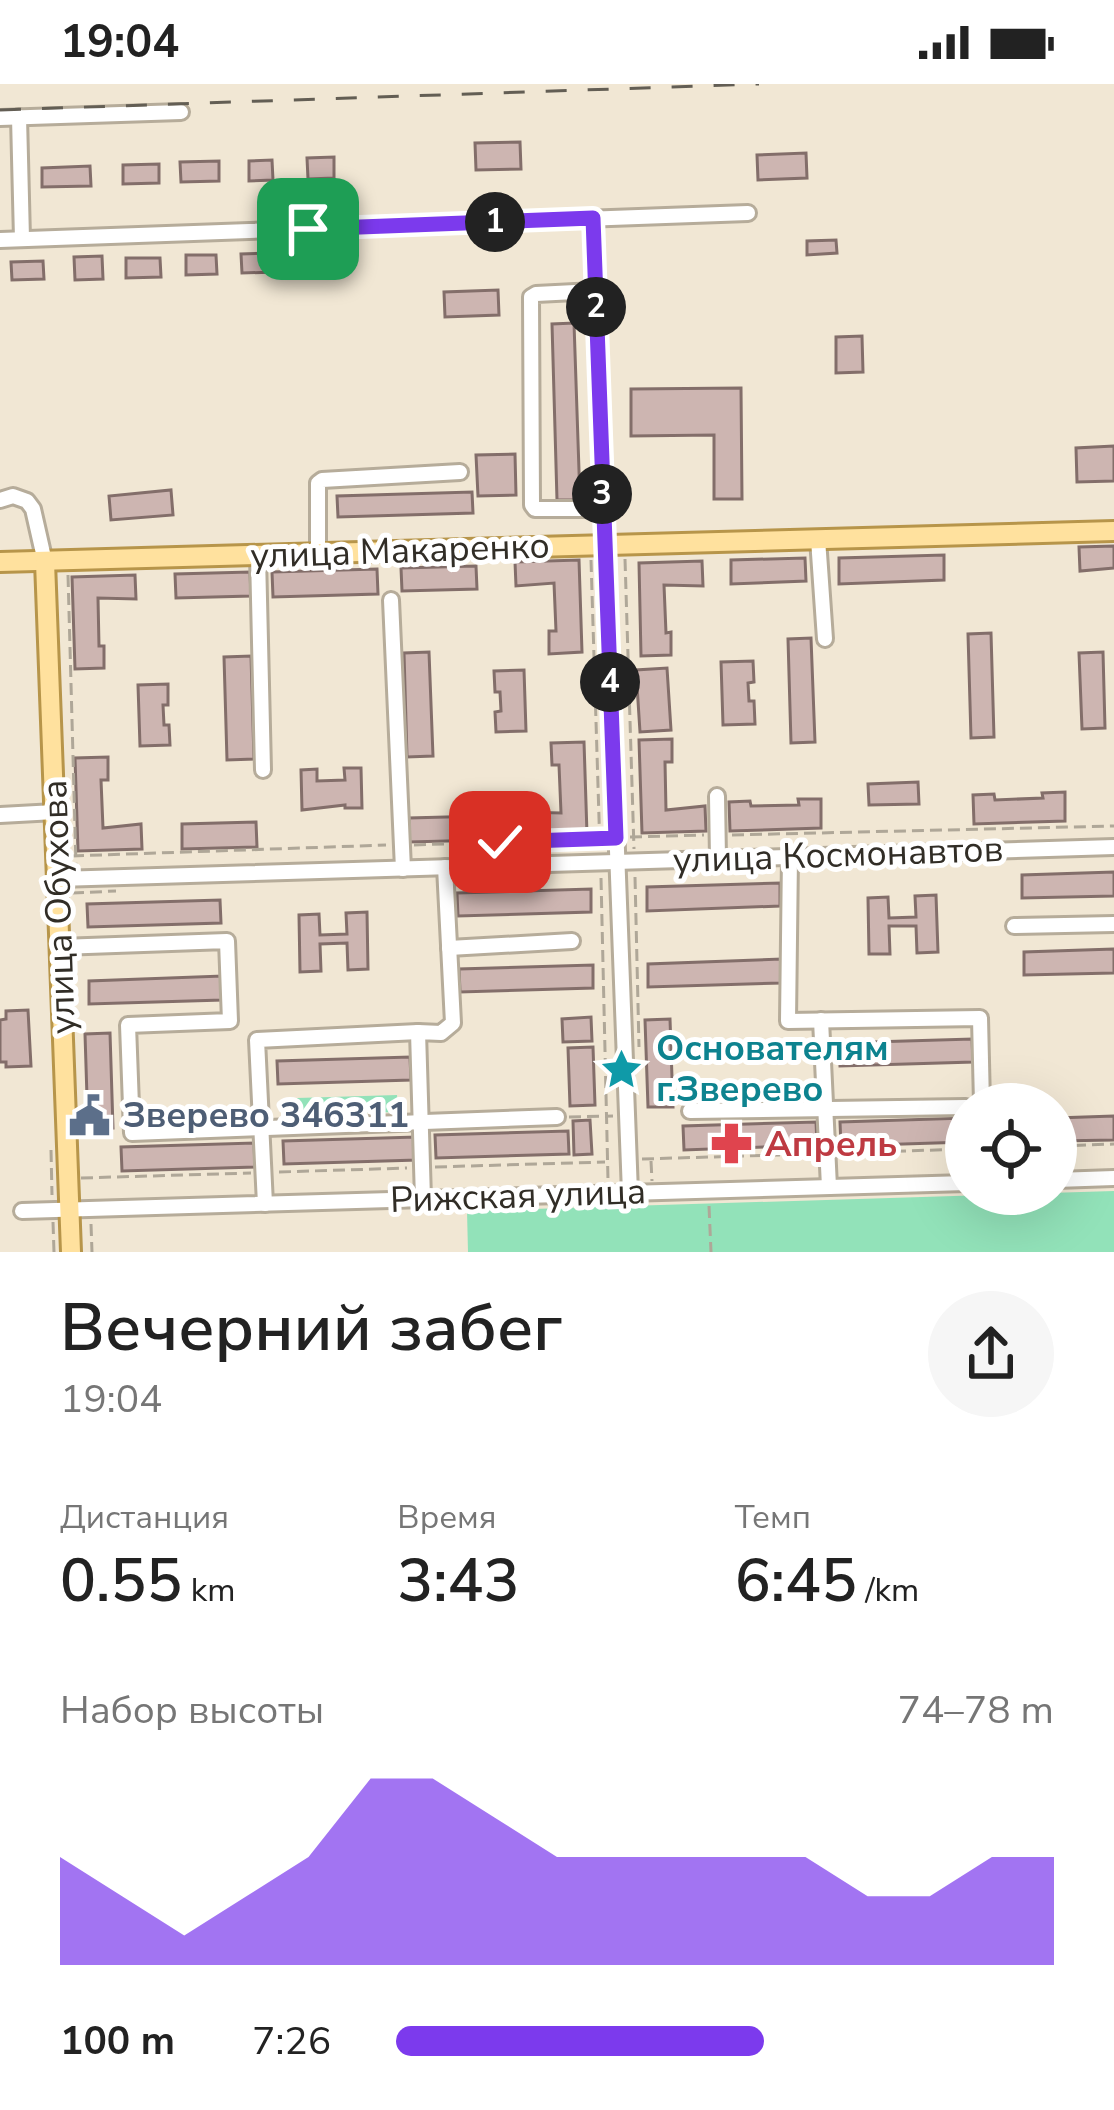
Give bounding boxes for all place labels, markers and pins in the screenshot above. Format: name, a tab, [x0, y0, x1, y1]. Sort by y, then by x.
pin	[257, 178, 359, 280]
pin: 1	[465, 192, 525, 252]
pin: 2	[566, 277, 626, 337]
pin: 3	[572, 464, 632, 524]
pin: 4	[580, 652, 640, 712]
pin	[449, 791, 551, 893]
place label: Основателям г.Зверево	[656, 1024, 889, 1114]
place icon: Основателям г.Зверево	[599, 1046, 645, 1092]
place label: Зверево 346311	[123, 1091, 409, 1140]
public building icon: Зверево 346311	[66, 1092, 112, 1138]
place label: Апрель	[765, 1120, 897, 1169]
pharmacy icon: Апрель	[708, 1121, 754, 1167]

